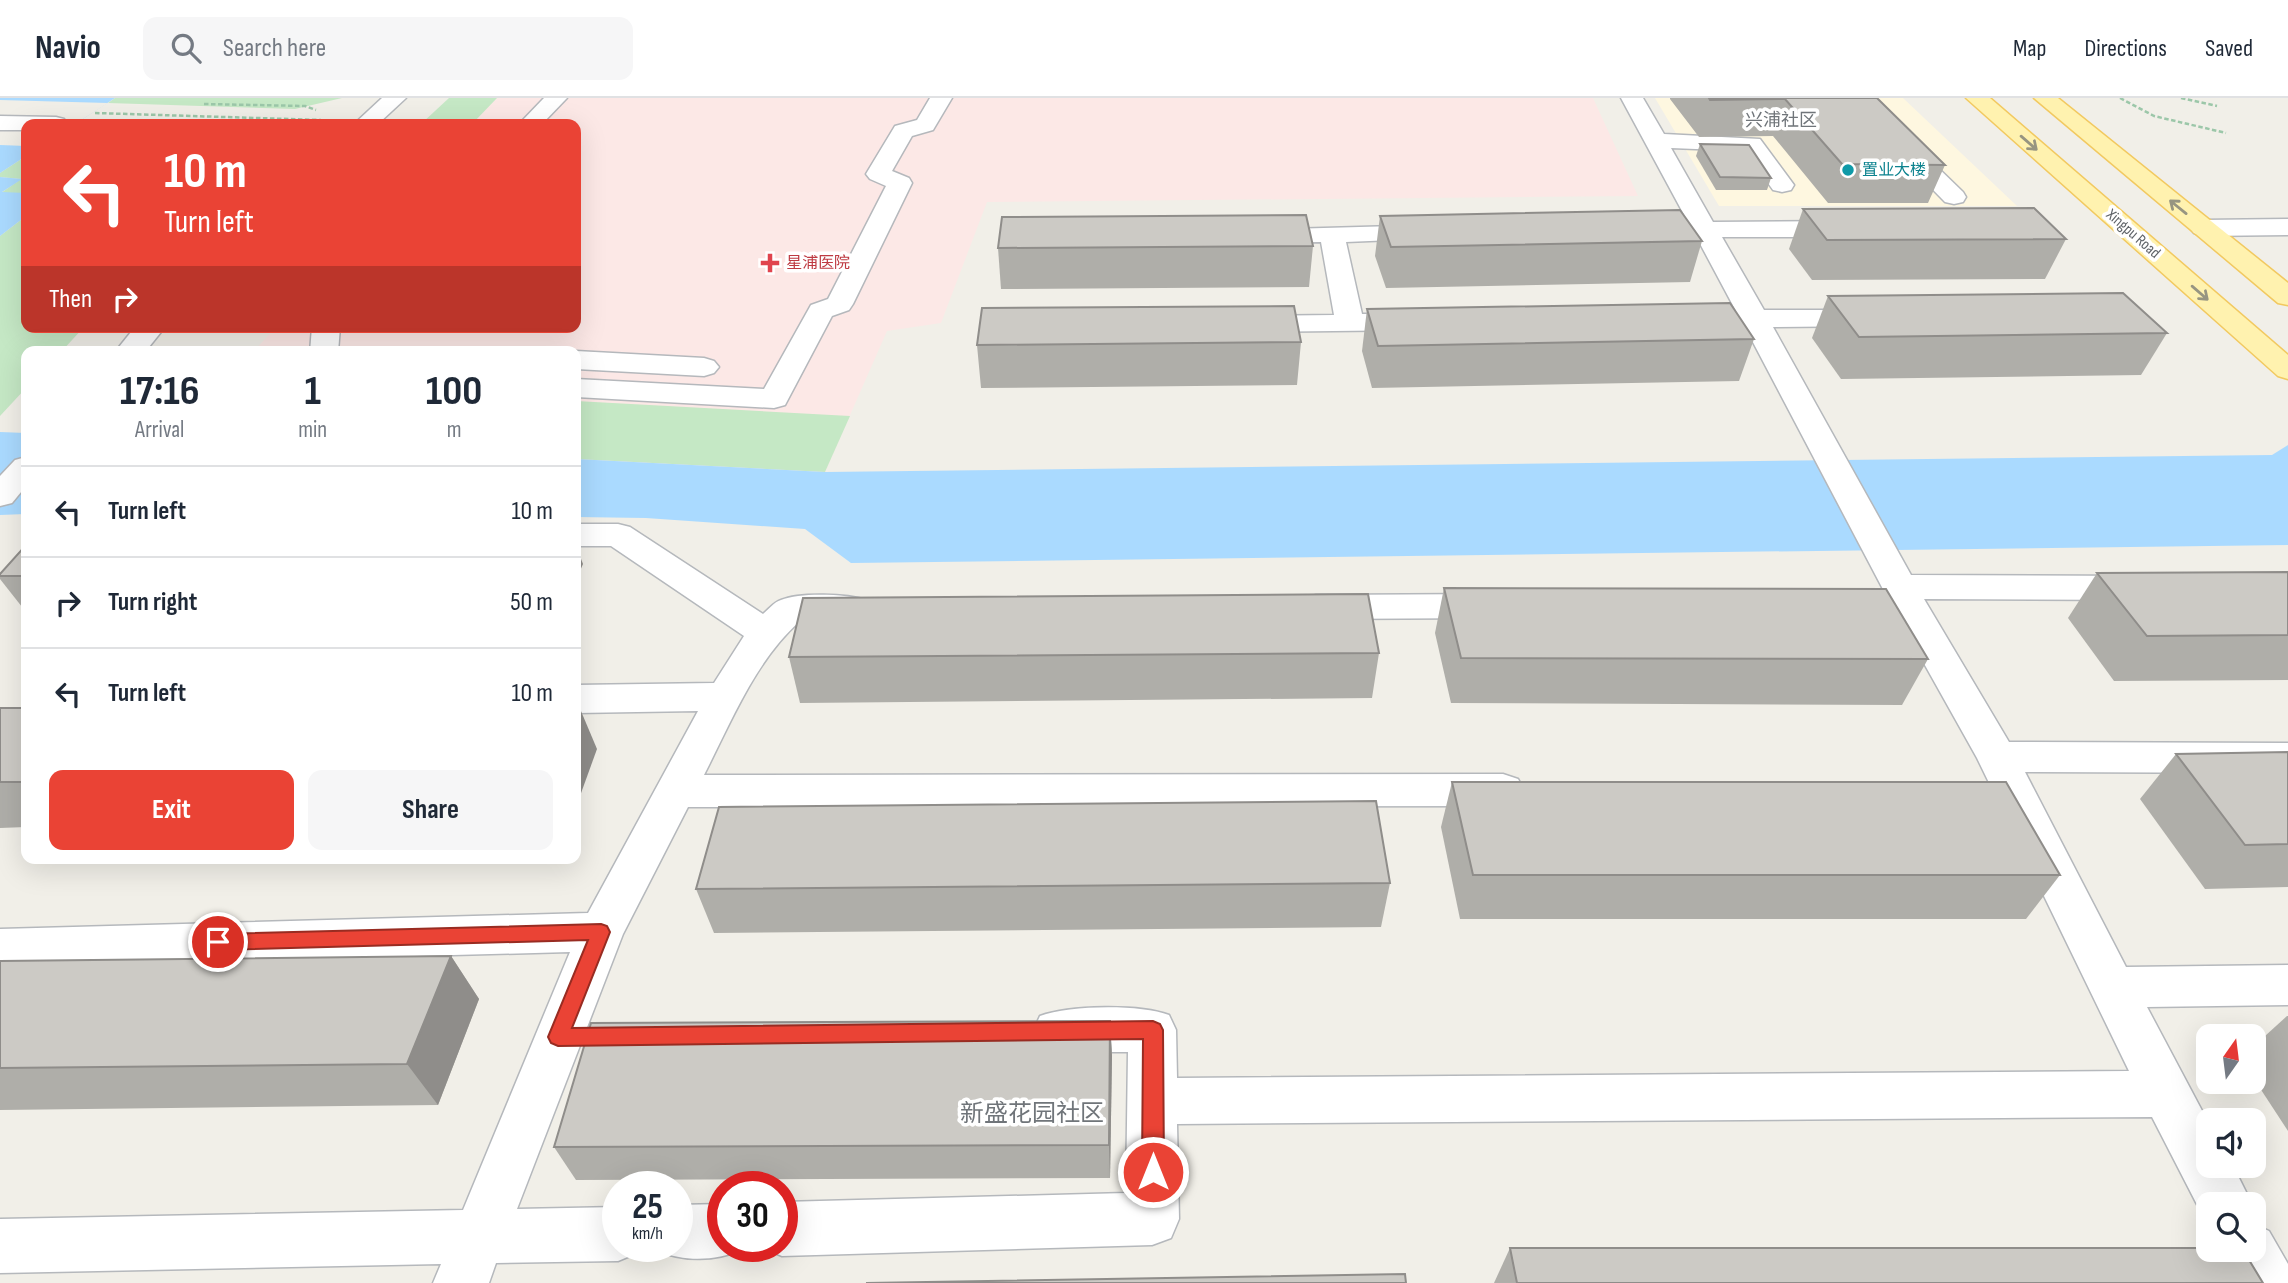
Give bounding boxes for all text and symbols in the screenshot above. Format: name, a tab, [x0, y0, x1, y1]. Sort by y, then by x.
search box	[143, 17, 633, 80]
text: Navio	[35, 28, 101, 68]
icon: search	[167, 29, 205, 67]
text: Search here	[223, 33, 326, 64]
text: Map	[2013, 34, 2046, 63]
text: Directions	[2084, 34, 2167, 63]
text: Saved	[2205, 34, 2253, 63]
district label: 兴浦社区	[1745, 110, 1817, 131]
one-way arrow	[2019, 135, 2037, 151]
text: 10 m	[164, 143, 247, 202]
icon: left	[49, 147, 140, 238]
place label: 置业大楼	[1862, 161, 1926, 180]
marker: 置业大楼	[1840, 162, 1856, 178]
one-way arrow	[2170, 199, 2188, 215]
text: Turn left	[164, 203, 254, 242]
street label: Xingpu Road	[2101, 205, 2164, 263]
marker: 星浦医院	[760, 253, 780, 273]
place label: 星浦医院	[786, 254, 850, 273]
icon: right	[106, 280, 144, 318]
text: Then	[49, 284, 92, 315]
one-way arrow	[2191, 285, 2209, 301]
text: 17:16	[120, 366, 200, 417]
text: 1	[304, 366, 321, 417]
text: 100	[426, 366, 482, 417]
text: Arrival	[135, 416, 184, 444]
text: min	[298, 416, 327, 444]
text: m	[447, 416, 461, 444]
icon: left	[49, 493, 87, 531]
text: Turn left	[108, 496, 186, 527]
text: 10 m	[511, 496, 553, 527]
icon: right	[49, 584, 87, 622]
text: Turn right	[108, 587, 197, 618]
text: 50 m	[510, 587, 553, 618]
icon: left	[49, 675, 87, 713]
text: Turn left	[108, 678, 186, 709]
text: 10 m	[511, 678, 553, 709]
button: Exit	[49, 770, 294, 850]
button: Share	[308, 770, 553, 850]
pin	[188, 912, 248, 972]
icon: arrive	[199, 923, 237, 961]
north arrow	[2196, 1024, 2266, 1094]
map controls	[2196, 1024, 2266, 1262]
district label: 新盛花园社区	[960, 1099, 1104, 1128]
button: sound	[2196, 1108, 2266, 1178]
position arrow	[1116, 1135, 1190, 1209]
speed limit sign: 30	[707, 1171, 798, 1262]
text: 25	[632, 1186, 663, 1229]
button: search	[2196, 1192, 2266, 1262]
text: km/h	[632, 1223, 663, 1244]

